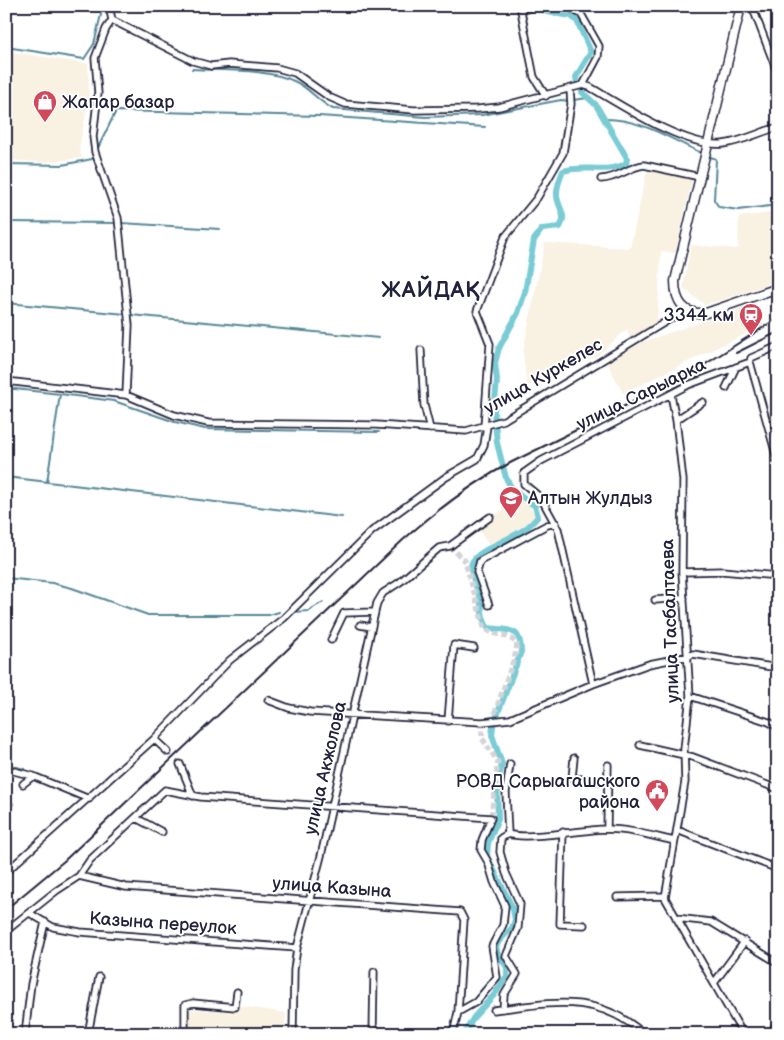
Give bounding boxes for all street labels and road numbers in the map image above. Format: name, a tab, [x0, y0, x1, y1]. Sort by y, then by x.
street label: улица Куркелес	[480, 334, 606, 419]
street label: улица Сарыарка	[573, 354, 710, 435]
street label: улица Тасбалтаева	[657, 538, 684, 703]
street label: улица Акжолова	[300, 699, 351, 837]
street label: улица Казына	[272, 873, 393, 902]
street label: Казына переулок	[89, 908, 238, 939]

